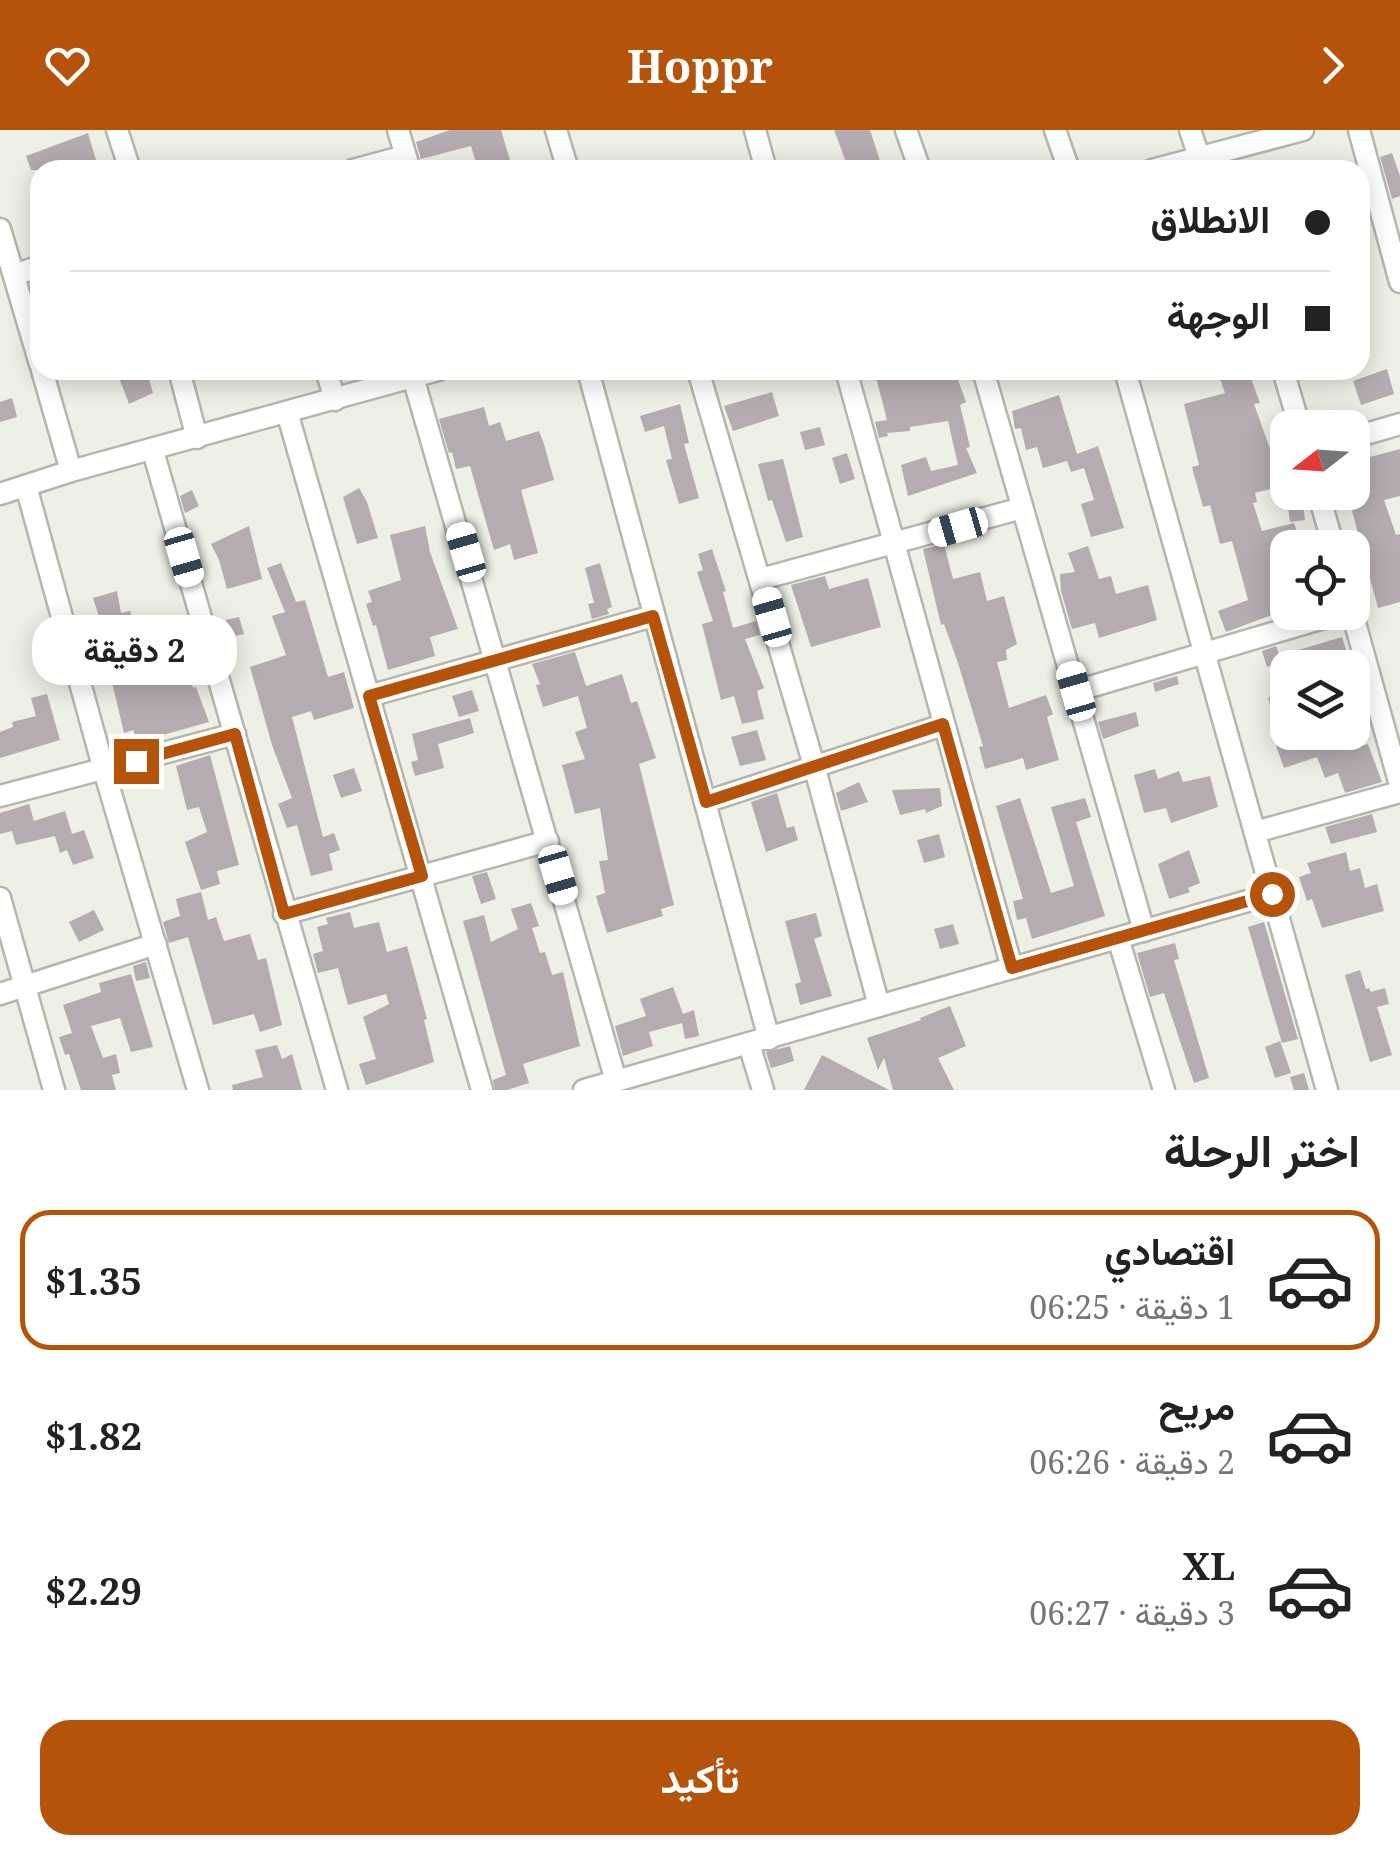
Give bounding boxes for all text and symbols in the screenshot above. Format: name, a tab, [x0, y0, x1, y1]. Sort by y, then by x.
text: Hoppr	[627, 35, 773, 96]
icon: heart	[40, 38, 95, 93]
icon: forward	[1305, 38, 1360, 93]
text: الانطلاق	[1151, 192, 1270, 244]
text: الوجهة	[1167, 288, 1270, 340]
north arrow	[1270, 410, 1370, 510]
map controls	[1270, 410, 1370, 750]
car	[925, 504, 991, 550]
car	[443, 519, 489, 585]
car	[161, 524, 207, 590]
button: locate	[1270, 530, 1370, 630]
car	[749, 584, 795, 650]
callout: 2 دقيقة	[34, 616, 238, 686]
text: 2 دقيقة	[84, 628, 185, 671]
button: layers	[1270, 650, 1370, 750]
car	[1053, 658, 1099, 724]
route end	[114, 739, 159, 784]
car	[535, 842, 581, 908]
route start	[1250, 872, 1295, 917]
text: اختر الرحلة	[1164, 1119, 1360, 1180]
text: اقتصادي	[1104, 1224, 1235, 1276]
icon: car	[1265, 1235, 1355, 1325]
text: $1.35	[45, 1254, 142, 1306]
text: 1 دقيقة · 06:25	[1029, 1285, 1235, 1328]
text: مريح	[1159, 1379, 1235, 1431]
icon: car	[1265, 1390, 1355, 1480]
text: $1.82	[45, 1409, 142, 1461]
text: 2 دقيقة · 06:26	[1029, 1440, 1235, 1483]
text: XL	[1182, 1539, 1235, 1591]
icon: car	[1265, 1545, 1355, 1635]
text: $2.29	[45, 1564, 142, 1616]
text: 3 دقيقة · 06:27	[1029, 1591, 1235, 1634]
button: تأكيد	[40, 1720, 1360, 1835]

